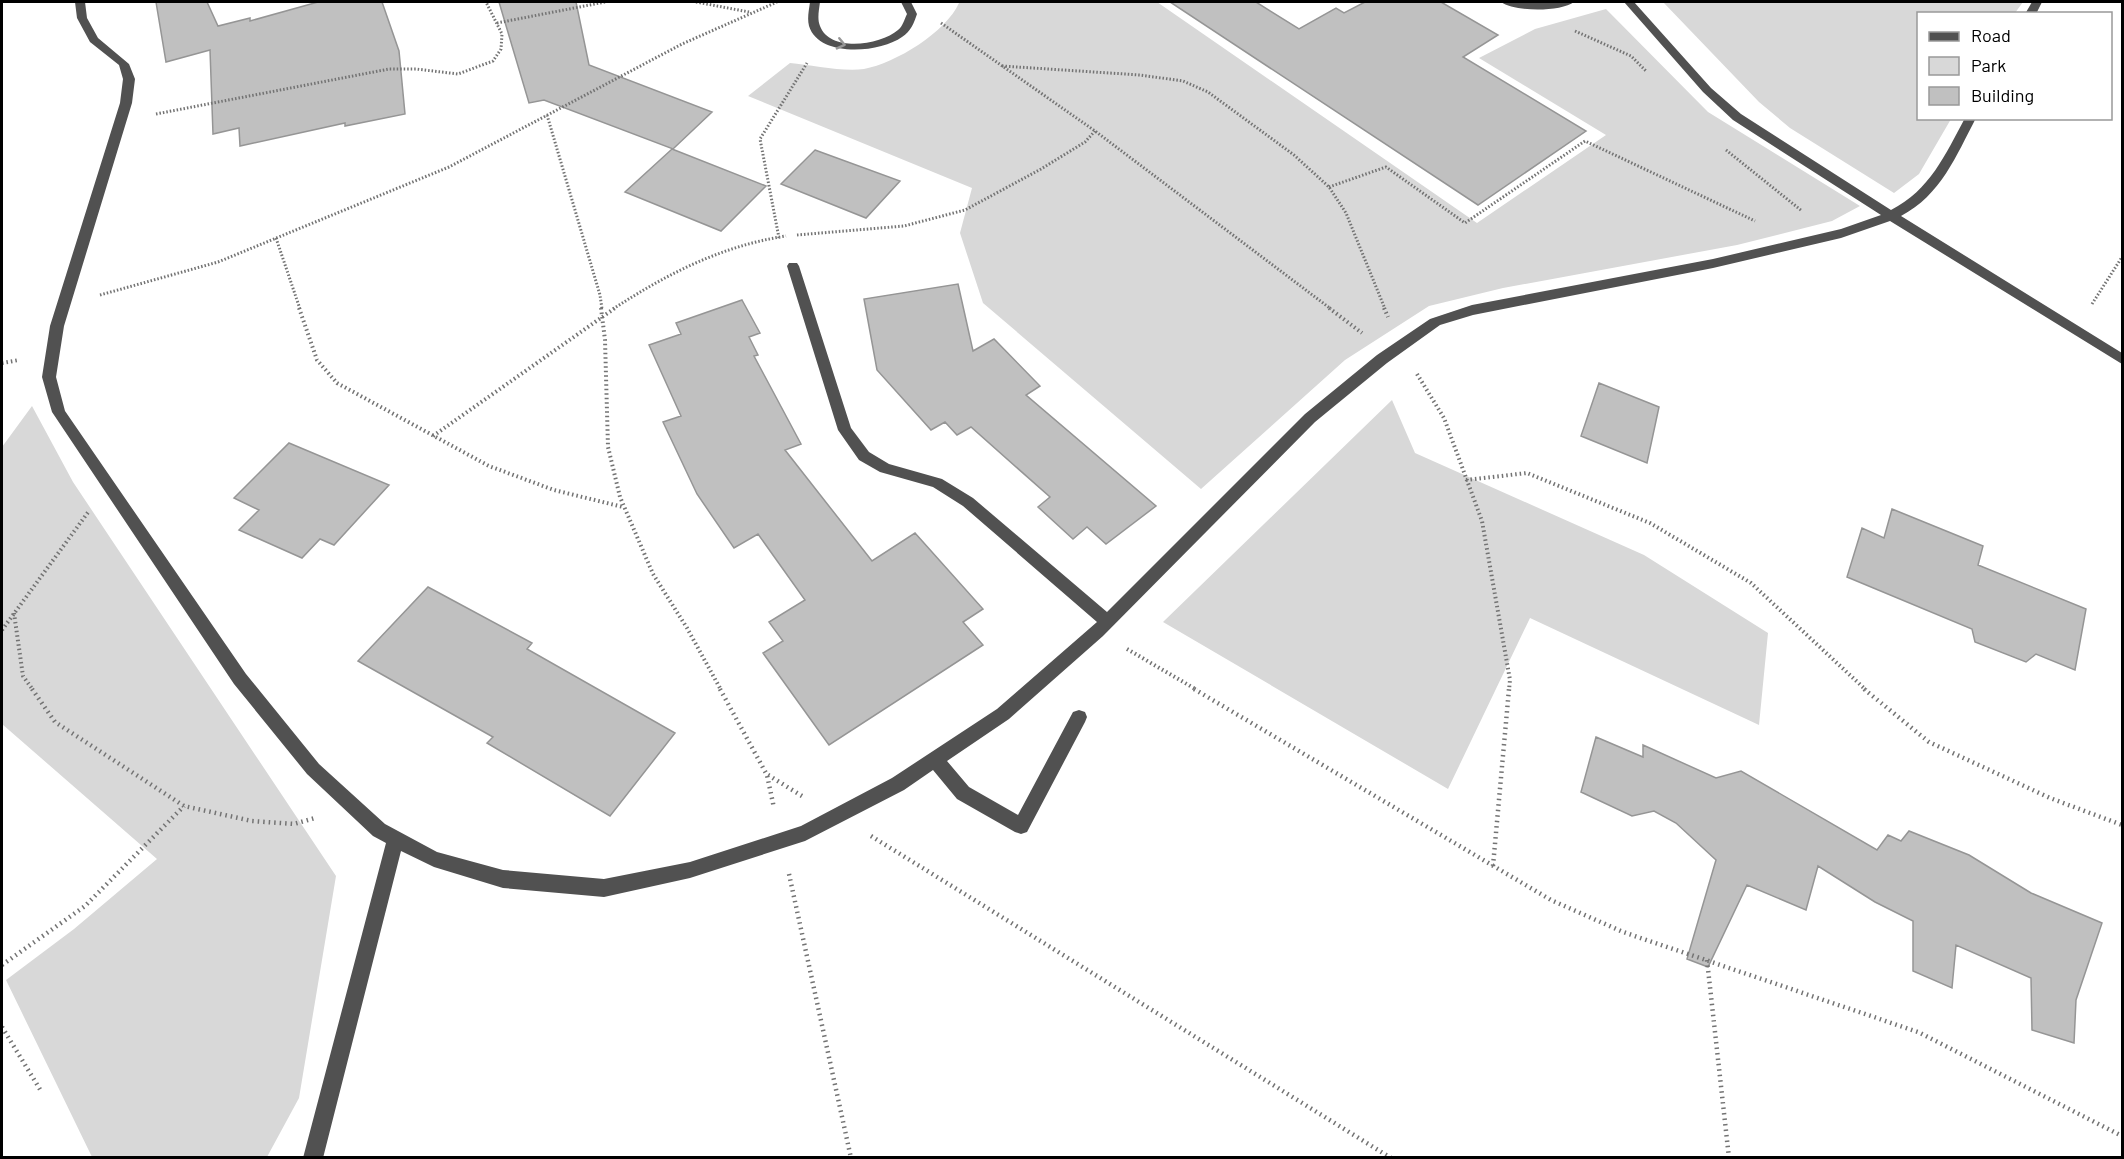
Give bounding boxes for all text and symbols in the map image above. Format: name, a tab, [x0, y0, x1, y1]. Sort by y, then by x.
legend	[1917, 12, 2112, 120]
text: Road	[1971, 24, 2011, 46]
one-way arrow	[835, 37, 845, 50]
text: Park	[1971, 54, 2006, 76]
text: Building	[1971, 84, 2034, 106]

